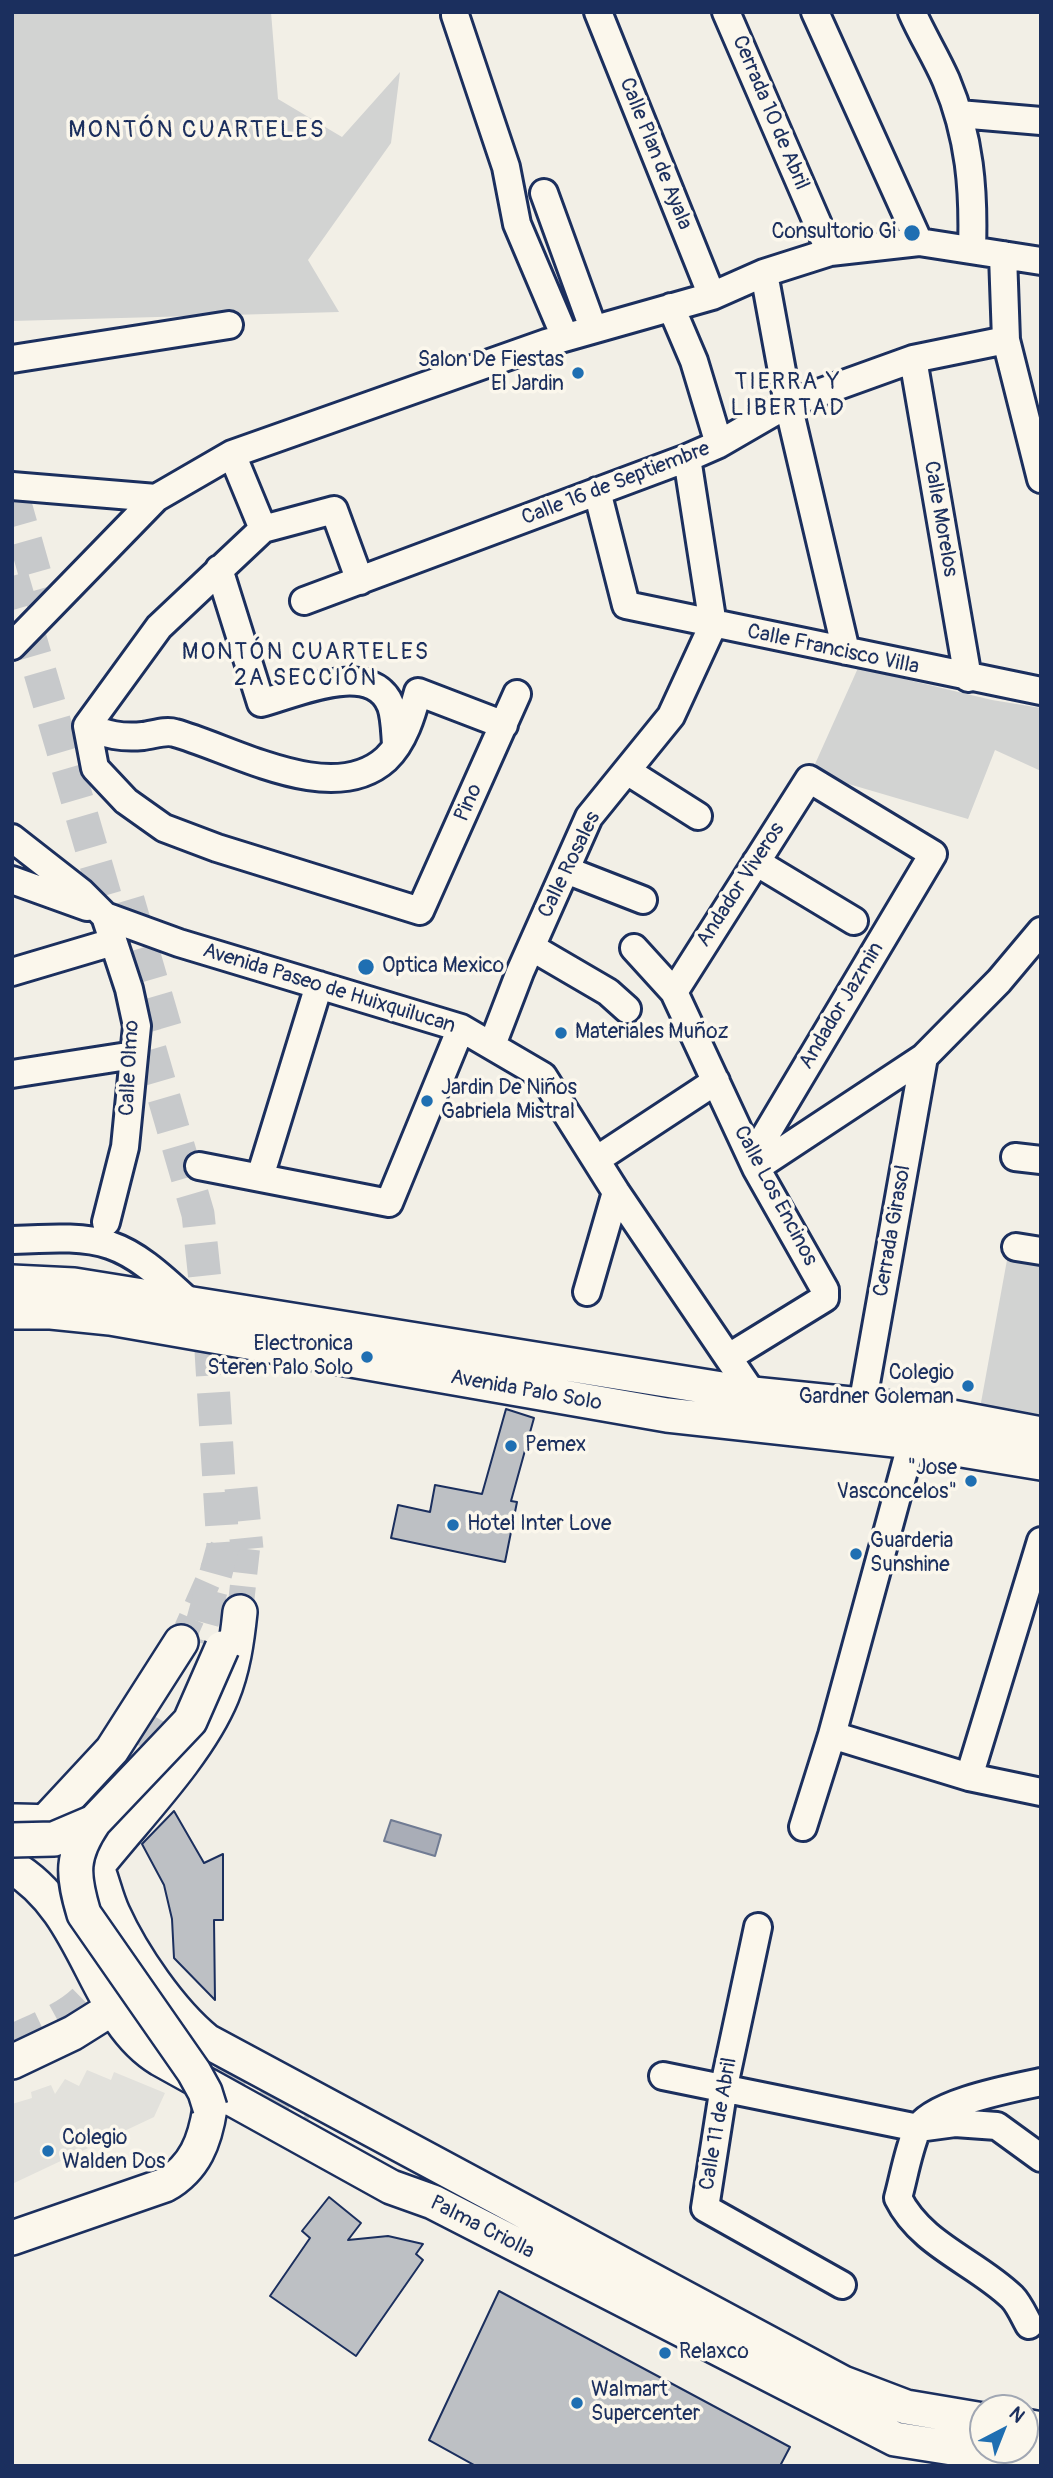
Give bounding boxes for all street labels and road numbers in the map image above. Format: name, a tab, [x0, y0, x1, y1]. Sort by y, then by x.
street label: Cerrada 10 de Abril	[726, 32, 814, 194]
street label: Calle Plan de Ayala	[613, 74, 697, 234]
street label: Calle 16 de Septiembre	[518, 437, 714, 531]
street label: Calle Morelos	[917, 459, 963, 579]
street label: Calle Francisco Villa	[745, 619, 921, 681]
street label: Pino	[450, 780, 488, 826]
street label: Calle Rosales	[533, 808, 607, 922]
street label: Andador Viveros	[691, 818, 791, 952]
street label: Andador Jazmin	[794, 938, 890, 1074]
street label: Avenida Paseo de Huixquilucan	[200, 939, 458, 1039]
street label: Calle Olmo	[115, 1019, 145, 1117]
street label: Calle Los Encinos	[728, 1122, 822, 1270]
street label: Cerrada Girasol	[869, 1163, 917, 1299]
street label: Avenida Palo Solo	[448, 1365, 604, 1417]
street label: Calle 11 de Abril	[695, 2056, 743, 2192]
street label: Palma Criolla	[426, 2191, 538, 2265]

